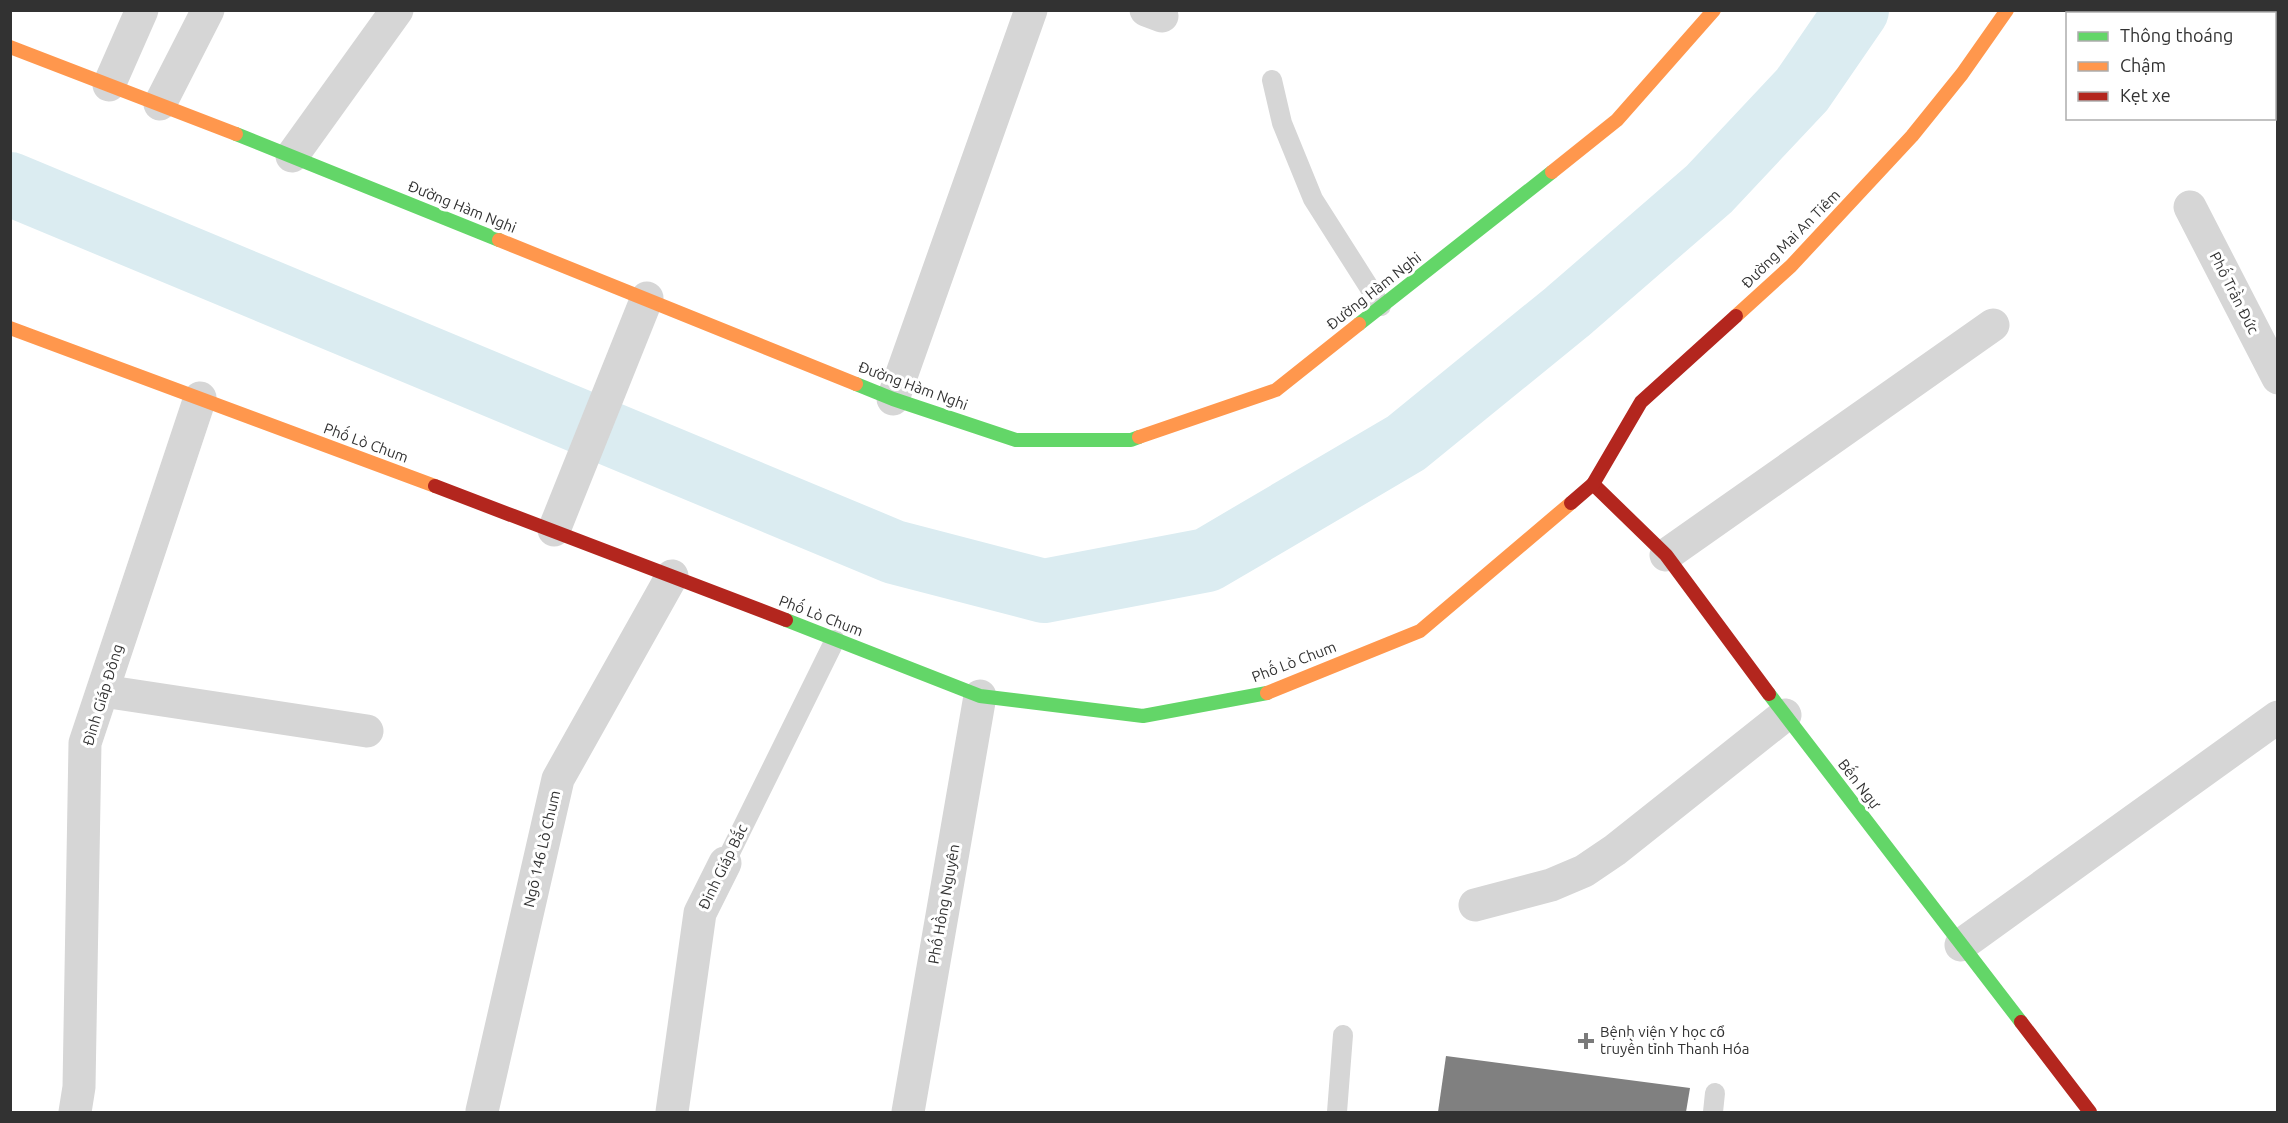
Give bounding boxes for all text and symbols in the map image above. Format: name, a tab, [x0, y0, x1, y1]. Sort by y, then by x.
legend	[2066, 12, 2276, 120]
text: Thông thoáng	[2120, 25, 2233, 45]
text: Chậm	[2120, 55, 2166, 75]
text: Kẹt xe	[2120, 85, 2171, 105]
street label: Đường Hàm Nghi	[406, 177, 519, 236]
street label: Đường Mai An Tiêm	[1738, 186, 1843, 291]
street label: Đường Hàm Nghi	[1323, 248, 1424, 333]
street label: Phố Trần Đức	[2207, 248, 2264, 337]
street label: Đường Hàm Nghi	[856, 358, 970, 413]
street label: Phố Lò Chum	[322, 418, 411, 466]
street label: Phố Lò Chum	[777, 590, 866, 639]
street label: Phố Lò Chum	[1249, 636, 1338, 685]
street label: Đình Giáp Đông	[79, 642, 126, 748]
street label: Bến Ngự	[1835, 755, 1886, 813]
street label: Ngõ 146 Lò Chum	[520, 789, 563, 909]
street label: Đinh Giáp Bắc	[693, 821, 751, 912]
street label: Phố Hồng Nguyên	[923, 842, 962, 965]
place label: Bệnh viện Y học cổ truyền tỉnh Thanh Hóa	[1600, 1023, 1750, 1057]
marker: Bệnh viện Y học cổ truyền tỉnh Thanh Hóa	[1577, 1032, 1595, 1050]

